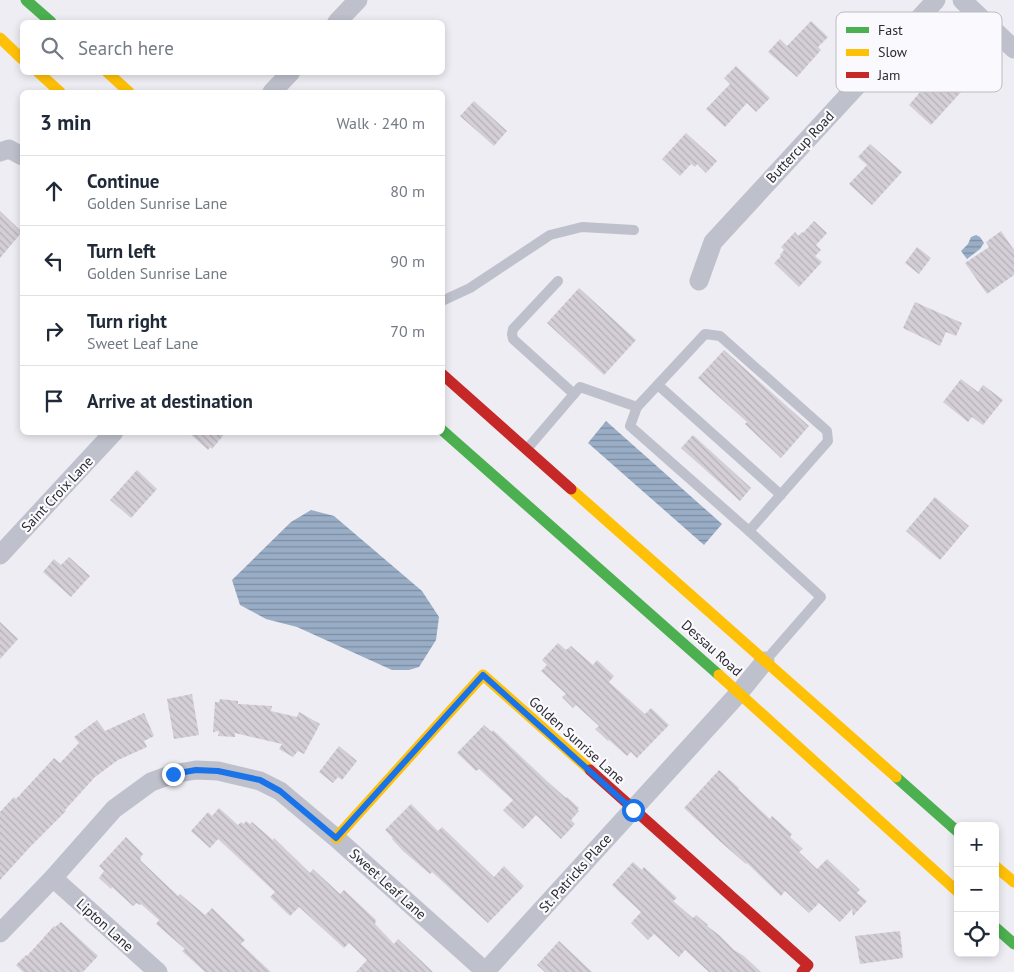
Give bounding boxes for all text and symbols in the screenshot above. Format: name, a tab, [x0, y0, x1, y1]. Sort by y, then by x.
legend	[836, 12, 1002, 92]
search box	[20, 20, 445, 75]
text: Fast	[878, 21, 903, 39]
icon: search	[38, 34, 66, 62]
text: Search here	[78, 36, 174, 60]
text: Slow	[878, 43, 908, 61]
text: Jam	[877, 66, 900, 84]
street label: Buttercup Road	[762, 107, 838, 187]
text: 3 min	[40, 109, 91, 136]
text: Walk · 240 m	[336, 113, 425, 133]
text: Continue	[87, 169, 159, 193]
icon: ahead	[40, 177, 68, 205]
text: 80 m	[390, 181, 425, 201]
text: Golden Sunrise Lane	[87, 193, 227, 213]
text: Turn left	[87, 239, 156, 263]
icon: left	[40, 247, 68, 275]
text: 90 m	[390, 251, 425, 271]
text: Golden Sunrise Lane	[87, 263, 227, 283]
text: Turn right	[87, 309, 167, 333]
icon: right	[40, 317, 68, 345]
text: 70 m	[390, 321, 425, 341]
text: Sweet Leaf Lane	[87, 333, 198, 353]
icon: arrive	[40, 387, 68, 415]
text: Arrive at destination	[87, 389, 253, 413]
street label: Saint Croix Lane	[17, 452, 97, 536]
street label: Dessau Road	[678, 616, 746, 680]
street label: Golden Sunrise Lane	[525, 692, 629, 788]
route end	[162, 763, 185, 786]
route start	[622, 799, 645, 822]
map controls	[954, 822, 999, 957]
button: +	[954, 822, 999, 867]
street label: St. Patricks Place	[535, 830, 615, 916]
street label: Sweet Leaf Lane	[346, 845, 430, 923]
button: −	[954, 867, 999, 912]
street label: Lipton Lane	[73, 895, 137, 955]
button: locate	[954, 912, 999, 957]

